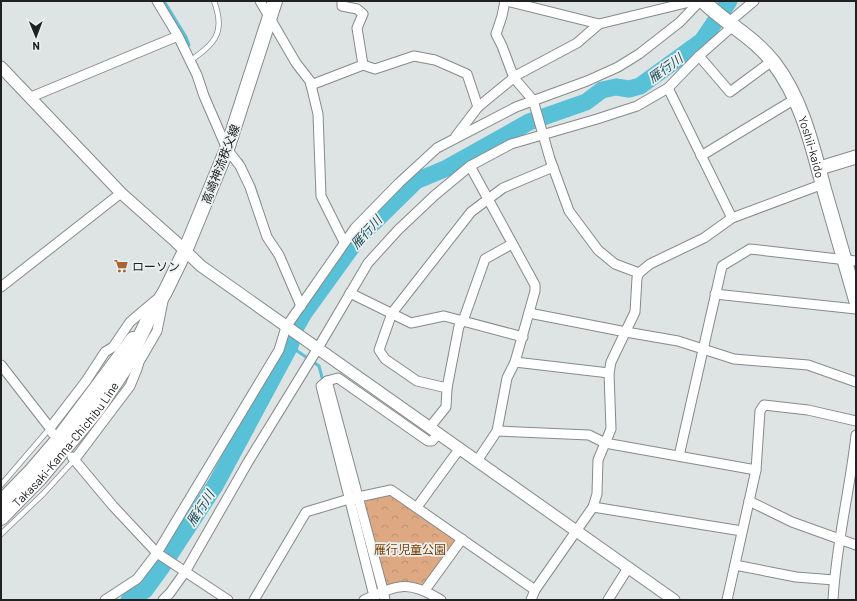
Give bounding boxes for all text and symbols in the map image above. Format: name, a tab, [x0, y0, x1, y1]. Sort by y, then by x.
north arrow	[16, 16, 56, 56]
text: N	[32, 40, 40, 53]
water label: 雁行川	[645, 49, 687, 86]
street label: Yoshii-kaido	[796, 114, 828, 179]
street label: 高崎神流秩父線	[198, 122, 242, 206]
water label: 雁行川	[347, 211, 386, 252]
supermarket icon: ローソン	[113, 258, 129, 274]
place label: ローソン	[132, 259, 180, 273]
street label: Takasaki-Kanna-Chichibu Line	[9, 379, 121, 509]
water label: 雁行川	[183, 486, 218, 529]
park label: 雁行児童公園	[374, 542, 446, 556]

